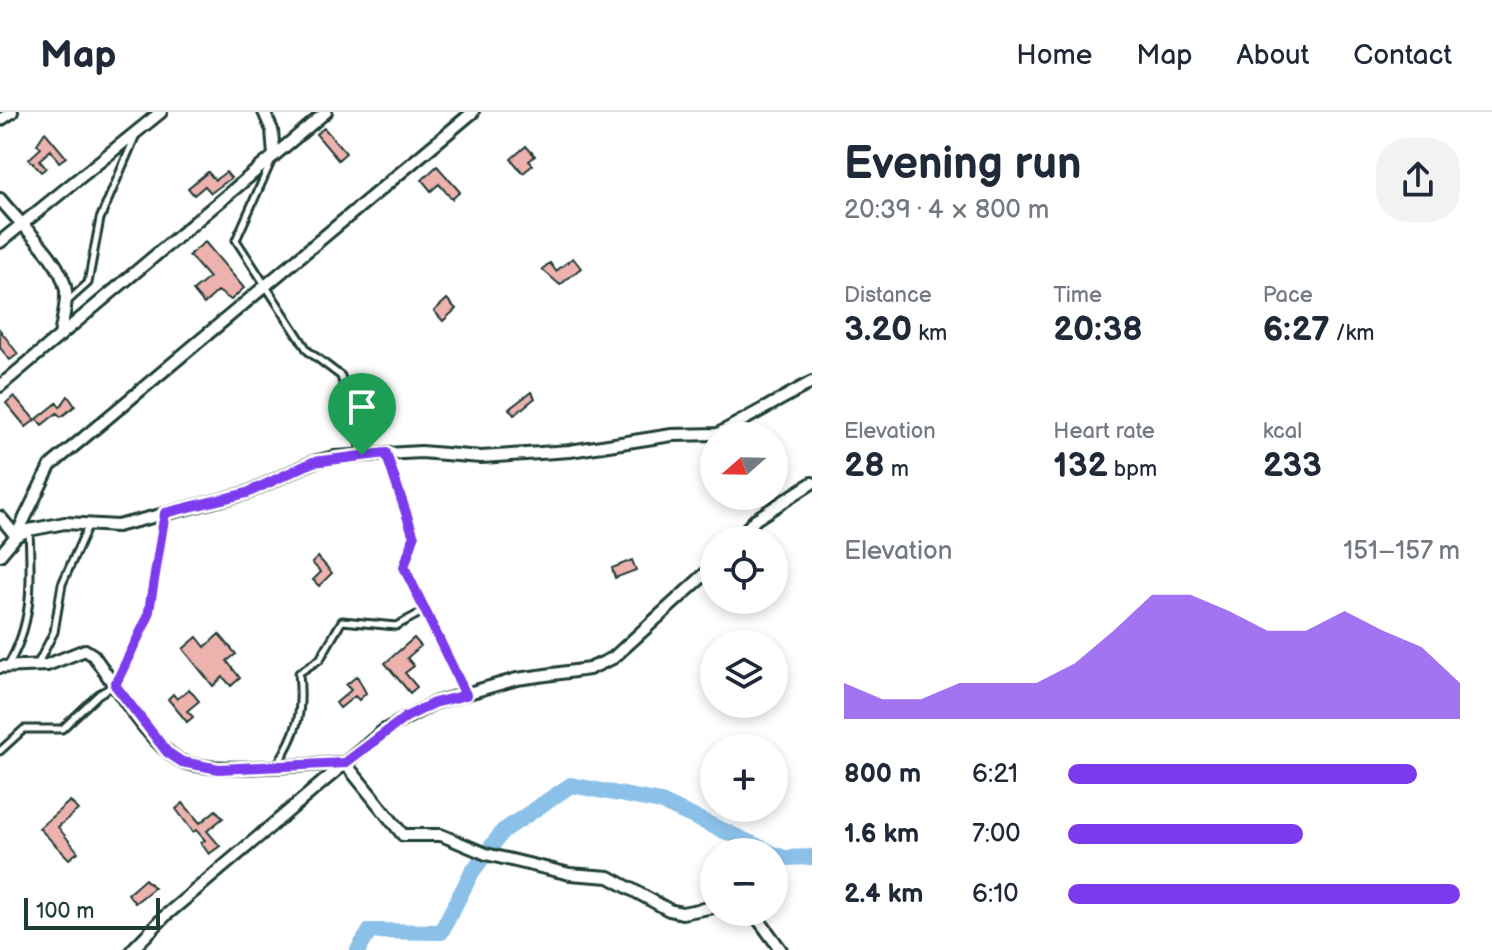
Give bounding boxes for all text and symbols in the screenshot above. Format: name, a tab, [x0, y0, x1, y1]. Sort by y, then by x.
text: Map	[40, 33, 116, 78]
text: Home	[1016, 39, 1092, 72]
text: Map	[1136, 39, 1193, 72]
text: About	[1237, 39, 1309, 72]
text: Contact	[1353, 39, 1452, 72]
text: Evening run	[844, 138, 1081, 191]
button: share	[1376, 138, 1460, 222]
text: 20:39 · 4 × 800 m	[844, 195, 1049, 226]
text: Distance	[844, 282, 932, 309]
text: Time	[1053, 282, 1102, 309]
text: Pace	[1263, 282, 1313, 309]
text: 3.20	[844, 309, 912, 350]
text: 20:38	[1053, 309, 1143, 350]
text: 6:27	[1263, 309, 1330, 350]
text: km	[912, 320, 947, 347]
text: /km	[1330, 320, 1375, 347]
pin	[328, 373, 396, 455]
icon: arrive	[340, 385, 384, 429]
text: Elevation	[844, 418, 936, 445]
text: Heart rate	[1053, 418, 1155, 445]
text: kcal	[1263, 418, 1302, 445]
north arrow	[700, 422, 788, 510]
map controls	[700, 422, 788, 926]
text: 28	[844, 445, 885, 486]
text: 132	[1053, 445, 1108, 486]
text: 233	[1263, 445, 1322, 486]
text: m	[885, 456, 909, 483]
text: bpm	[1108, 456, 1157, 483]
button: locate	[700, 526, 788, 614]
text: Elevation	[844, 536, 952, 567]
text: 151–157 m	[1343, 536, 1460, 567]
button: layers	[700, 630, 788, 718]
button: +	[700, 734, 788, 822]
text: 800 m	[844, 759, 921, 790]
text: 6:21	[972, 759, 1018, 790]
text: 1.6 km	[844, 819, 919, 850]
text: 7:00	[972, 819, 1021, 850]
button: −	[700, 838, 788, 926]
text: 2.4 km	[844, 879, 923, 910]
text: 6:10	[972, 879, 1019, 910]
scale bar	[24, 894, 160, 930]
text: 100 m	[36, 898, 95, 925]

